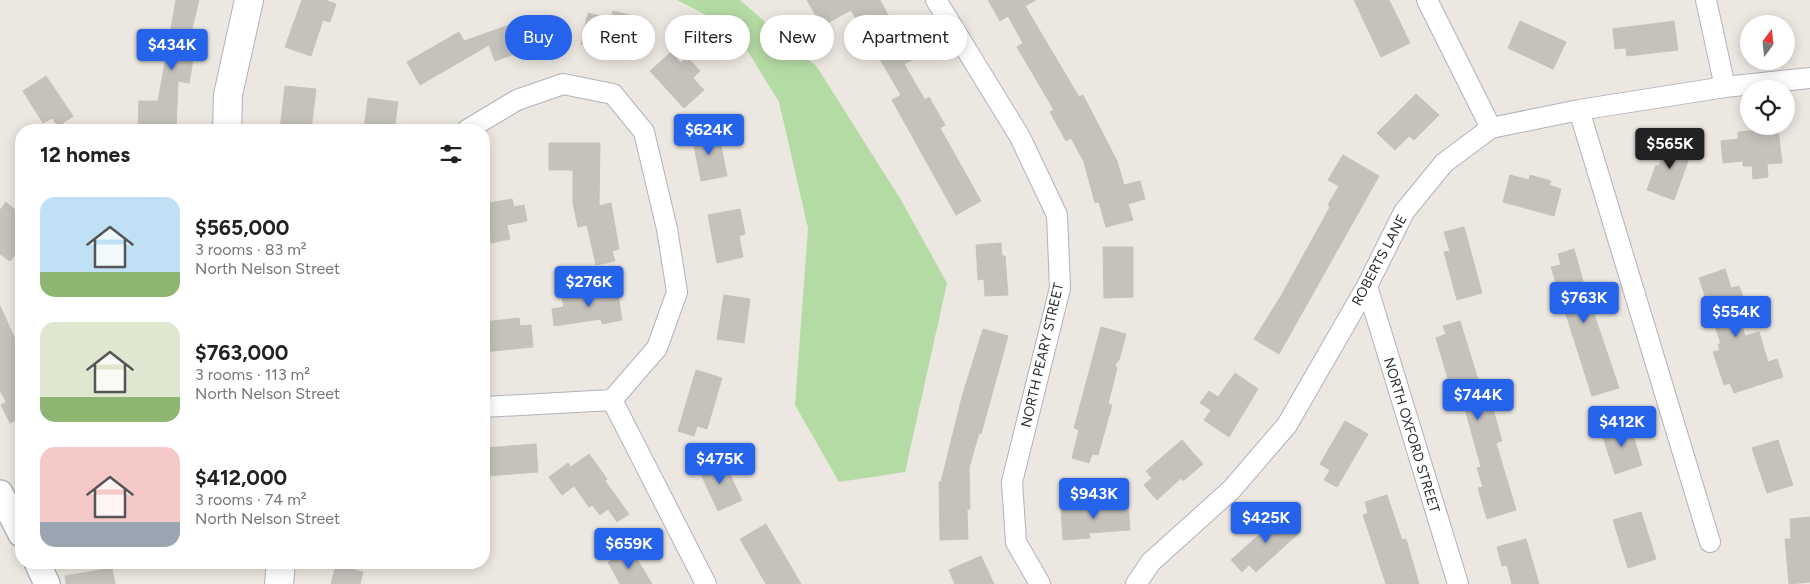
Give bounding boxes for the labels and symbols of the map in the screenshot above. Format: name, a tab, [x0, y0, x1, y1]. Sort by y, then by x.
north arrow	[1740, 15, 1795, 70]
pin: $434K	[137, 28, 207, 71]
pin: $624K	[674, 114, 744, 156]
pin: $565K	[1635, 128, 1705, 170]
street label: ROBERTS LANE	[1348, 212, 1411, 309]
pin: $276K	[554, 266, 624, 308]
street label: NORTH PEARY STREET	[1018, 281, 1067, 429]
pin: $763K	[1549, 282, 1619, 324]
pin: $554K	[1701, 296, 1771, 338]
street label: NORTH OXFORD STREET	[1380, 356, 1443, 515]
pin: $744K	[1443, 378, 1513, 421]
pin: $412K	[1587, 406, 1657, 448]
pin: $475K	[685, 442, 755, 485]
pin: $943K	[1059, 478, 1129, 520]
pin: $425K	[1231, 502, 1301, 544]
pin: $659K	[594, 528, 664, 570]

